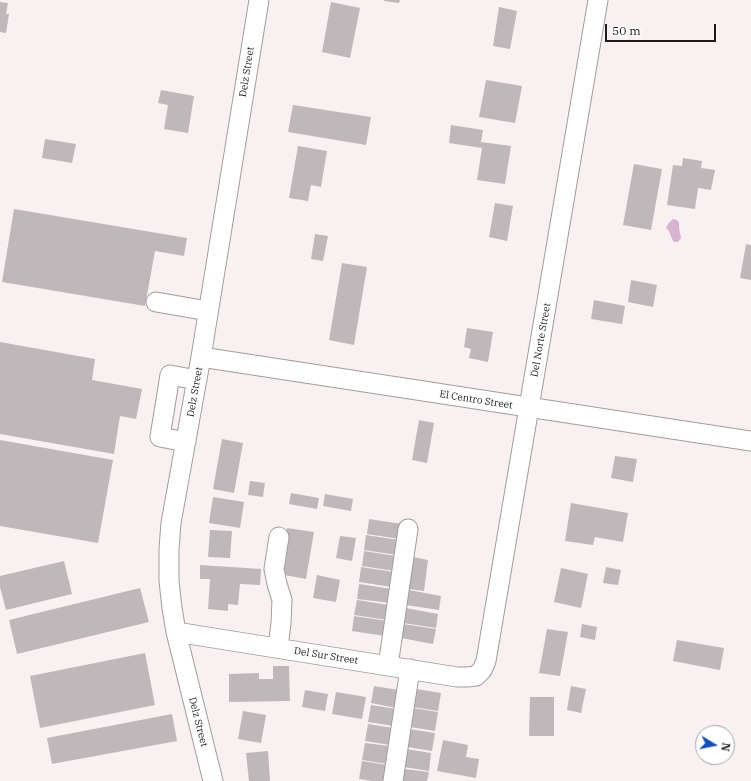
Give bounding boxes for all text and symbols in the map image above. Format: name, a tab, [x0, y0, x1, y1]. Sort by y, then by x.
scale bar	[607, 16, 718, 42]
text: 50 m	[612, 23, 641, 38]
street label: Delz Street	[237, 46, 257, 98]
street label: Del Norte Street	[529, 302, 553, 378]
street label: Delz Street	[185, 366, 205, 418]
street label: El Centro Street	[439, 388, 513, 412]
street label: Del Sur Street	[293, 645, 359, 667]
street label: Delz Street	[186, 696, 210, 748]
north arrow	[695, 725, 735, 765]
text: N	[718, 741, 733, 752]

